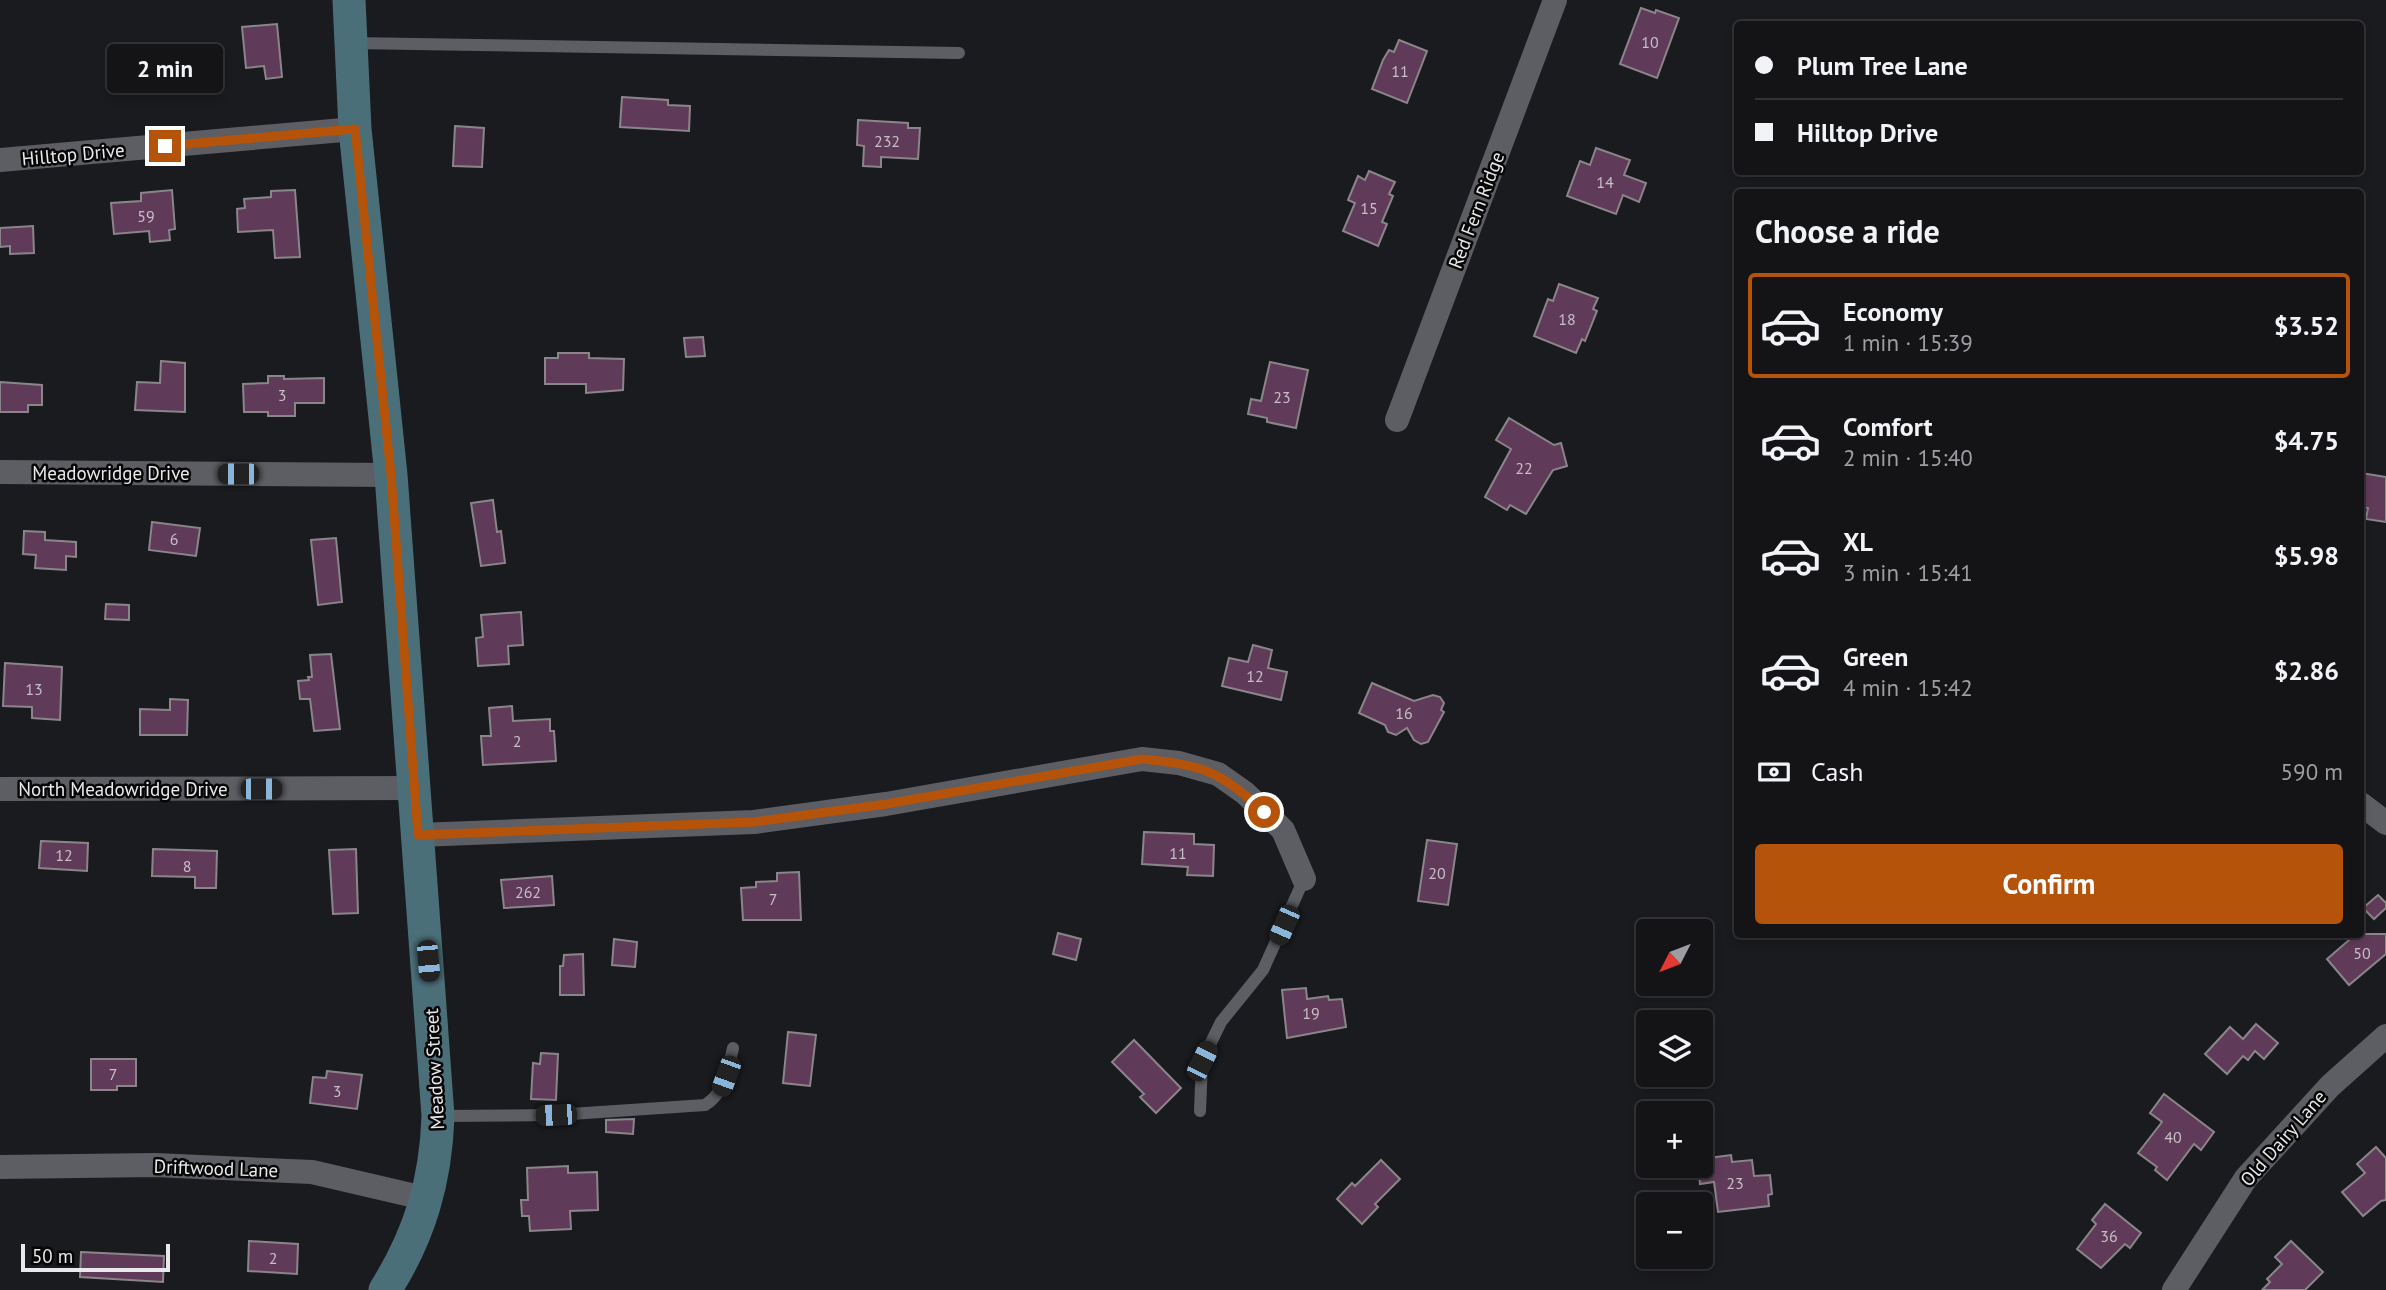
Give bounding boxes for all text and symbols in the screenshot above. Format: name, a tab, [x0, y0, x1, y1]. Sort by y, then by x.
house number: 10	[1641, 32, 1659, 52]
callout: 2 min	[107, 44, 223, 94]
text: Plum Tree Lane	[1797, 49, 1968, 82]
text: 2 min	[137, 54, 193, 83]
house number: 11	[1391, 61, 1409, 81]
text: Hilltop Drive	[1797, 116, 1938, 149]
route end	[149, 130, 181, 162]
house number: 232	[874, 131, 900, 151]
street label: Hilltop Drive	[20, 138, 126, 170]
street label: Red Fern Ridge	[1443, 148, 1509, 272]
house number: 14	[1596, 172, 1614, 192]
house number: 15	[1360, 198, 1378, 218]
house number: 59	[137, 206, 155, 226]
text: Choose a ride	[1755, 210, 1940, 252]
icon: car	[1759, 294, 1822, 357]
text: Economy	[1843, 295, 1943, 328]
house number: 18	[1558, 309, 1576, 329]
text: $3.52	[2274, 309, 2339, 342]
text: 1 min · 15:39	[1843, 328, 1973, 357]
house number: 3	[278, 385, 286, 405]
house number: 23	[1273, 387, 1291, 407]
icon: car	[1759, 409, 1822, 472]
text: Comfort	[1843, 410, 1933, 443]
text: $4.75	[2274, 424, 2339, 457]
text: 2 min · 15:40	[1843, 443, 1973, 472]
house number: 22	[1515, 458, 1533, 478]
street label: Meadowridge Drive	[32, 461, 190, 485]
car	[218, 464, 260, 485]
icon: car	[1759, 524, 1822, 587]
text: XL	[1843, 525, 1873, 558]
house number: 6	[170, 529, 178, 549]
text: $5.98	[2274, 539, 2339, 572]
text: 3 min · 15:41	[1843, 558, 1973, 587]
icon: car	[1759, 639, 1822, 702]
text: Green	[1843, 640, 1908, 673]
text: $2.86	[2274, 654, 2339, 687]
house number: 12	[1246, 666, 1264, 686]
text: 4 min · 15:42	[1843, 673, 1973, 702]
house number: 13	[25, 679, 43, 699]
house number: 16	[1395, 703, 1413, 723]
house number: 2	[513, 731, 521, 751]
icon: cash	[1755, 753, 1793, 791]
text: Cash	[1811, 755, 1863, 788]
text: 590 m	[2281, 757, 2343, 786]
street label: North Meadowridge Drive	[18, 777, 228, 801]
car	[241, 779, 283, 800]
route start	[1248, 796, 1280, 828]
house number: 11	[1169, 843, 1187, 863]
button: Confirm	[1755, 844, 2343, 924]
house number: 12	[55, 845, 73, 865]
house number: 8	[183, 856, 191, 876]
house number: 20	[1428, 863, 1446, 883]
house number: 262	[515, 882, 541, 902]
house number: 7	[769, 889, 777, 909]
car	[1266, 902, 1303, 948]
north arrow	[1636, 919, 1713, 996]
map controls	[1636, 919, 1713, 1269]
car	[416, 939, 441, 983]
house number: 50	[2353, 943, 2371, 963]
house number: 19	[1302, 1003, 1320, 1023]
street label: Meadow Street	[419, 1007, 449, 1130]
button: layers	[1636, 1010, 1713, 1087]
car	[1184, 1038, 1221, 1084]
car	[709, 1053, 744, 1099]
house number: 7	[109, 1064, 117, 1084]
house number: 3	[333, 1081, 341, 1101]
street label: Old Dairy Lane	[2235, 1085, 2331, 1191]
button: +	[1636, 1101, 1713, 1178]
car	[535, 1104, 578, 1126]
house number: 40	[2164, 1127, 2182, 1147]
street label: Driftwood Lane	[153, 1154, 279, 1182]
house number: 23	[1726, 1173, 1744, 1193]
button: −	[1636, 1192, 1713, 1269]
house number: 36	[2100, 1226, 2118, 1246]
scale bar	[21, 1241, 170, 1273]
text: 50 m	[32, 1244, 73, 1268]
house number: 2	[269, 1248, 277, 1268]

